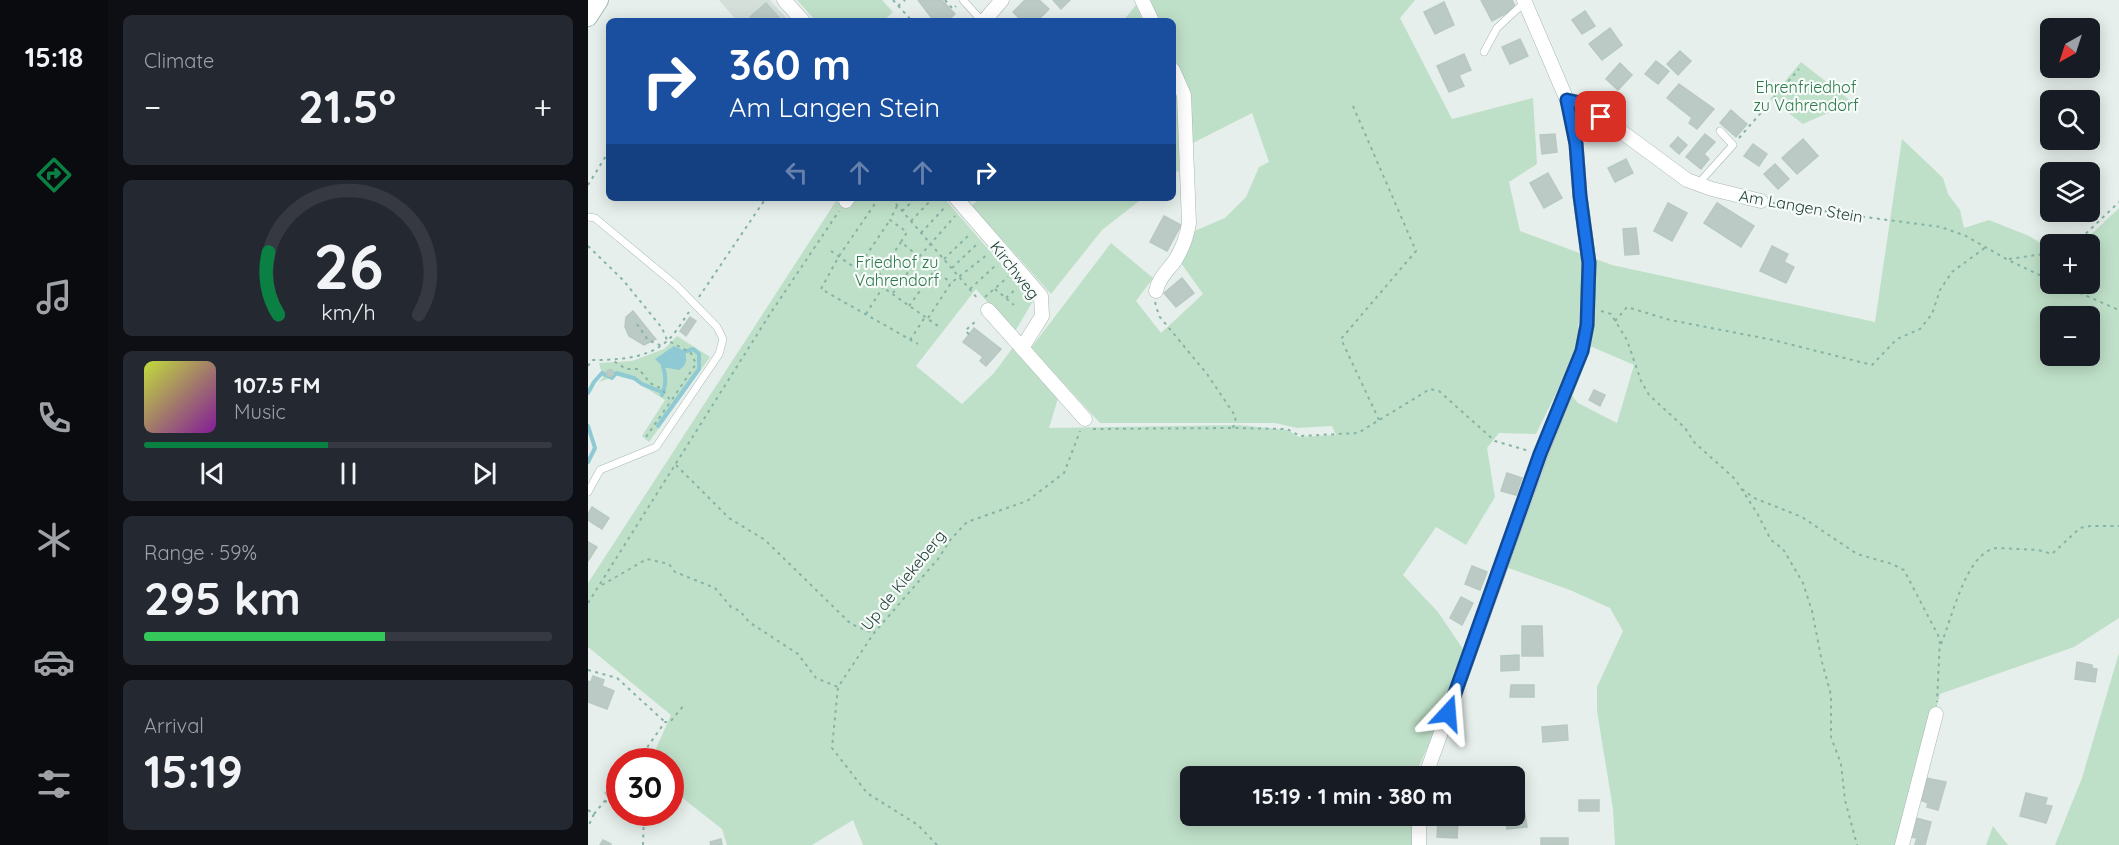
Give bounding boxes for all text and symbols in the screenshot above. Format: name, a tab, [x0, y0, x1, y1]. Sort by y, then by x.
north arrow	[2040, 18, 2100, 78]
map controls	[2040, 18, 2100, 366]
text: 360 m	[729, 38, 851, 91]
text: 15:18	[25, 40, 83, 74]
icon: right	[630, 42, 708, 120]
text: Climate	[144, 48, 214, 73]
park label: Ehrenfriedhof zu Vahrendorf	[1753, 77, 1859, 115]
text: 21.5°	[298, 78, 396, 134]
text: −	[144, 86, 161, 127]
text: +	[533, 86, 552, 127]
text: Am Langen Stein	[729, 90, 940, 124]
button: search	[2040, 90, 2100, 150]
pin	[1575, 91, 1626, 142]
icon: arrive	[1584, 100, 1617, 133]
icon: directions	[33, 154, 75, 196]
icon: left	[780, 156, 813, 189]
icon: ahead	[843, 156, 876, 189]
icon: ahead	[906, 156, 939, 189]
icon: right	[969, 156, 1002, 189]
button: layers	[2040, 162, 2100, 222]
street label: Am Langen Stein	[1738, 185, 1864, 227]
text: 26	[313, 227, 383, 305]
button: +	[2040, 234, 2100, 294]
street label: Kirchweg	[986, 237, 1044, 303]
park label: Friedhof zu Vahrendorf	[855, 252, 940, 290]
icon: music	[33, 276, 75, 318]
text: km/h	[321, 299, 375, 325]
button: −	[2040, 306, 2100, 366]
text: 107.5 FM	[234, 371, 320, 399]
icon: phone	[33, 397, 75, 439]
text: Music	[234, 399, 286, 424]
icon: previous	[196, 457, 229, 490]
icon: pause	[332, 457, 365, 490]
icon: next	[468, 457, 501, 490]
icon: climate	[33, 519, 75, 561]
street label: Up de Kiekeberg	[856, 526, 950, 634]
text: Range · 59%	[144, 540, 257, 565]
text: 295 km	[144, 570, 301, 626]
icon: car	[33, 641, 75, 683]
position arrow	[1416, 681, 1480, 745]
text: Arrival	[144, 713, 204, 738]
text: 15:19	[144, 743, 243, 799]
speed limit sign: 30	[606, 748, 684, 826]
icon: filters	[33, 763, 75, 805]
text: 15:19 · 1 min · 380 m	[1253, 782, 1452, 810]

